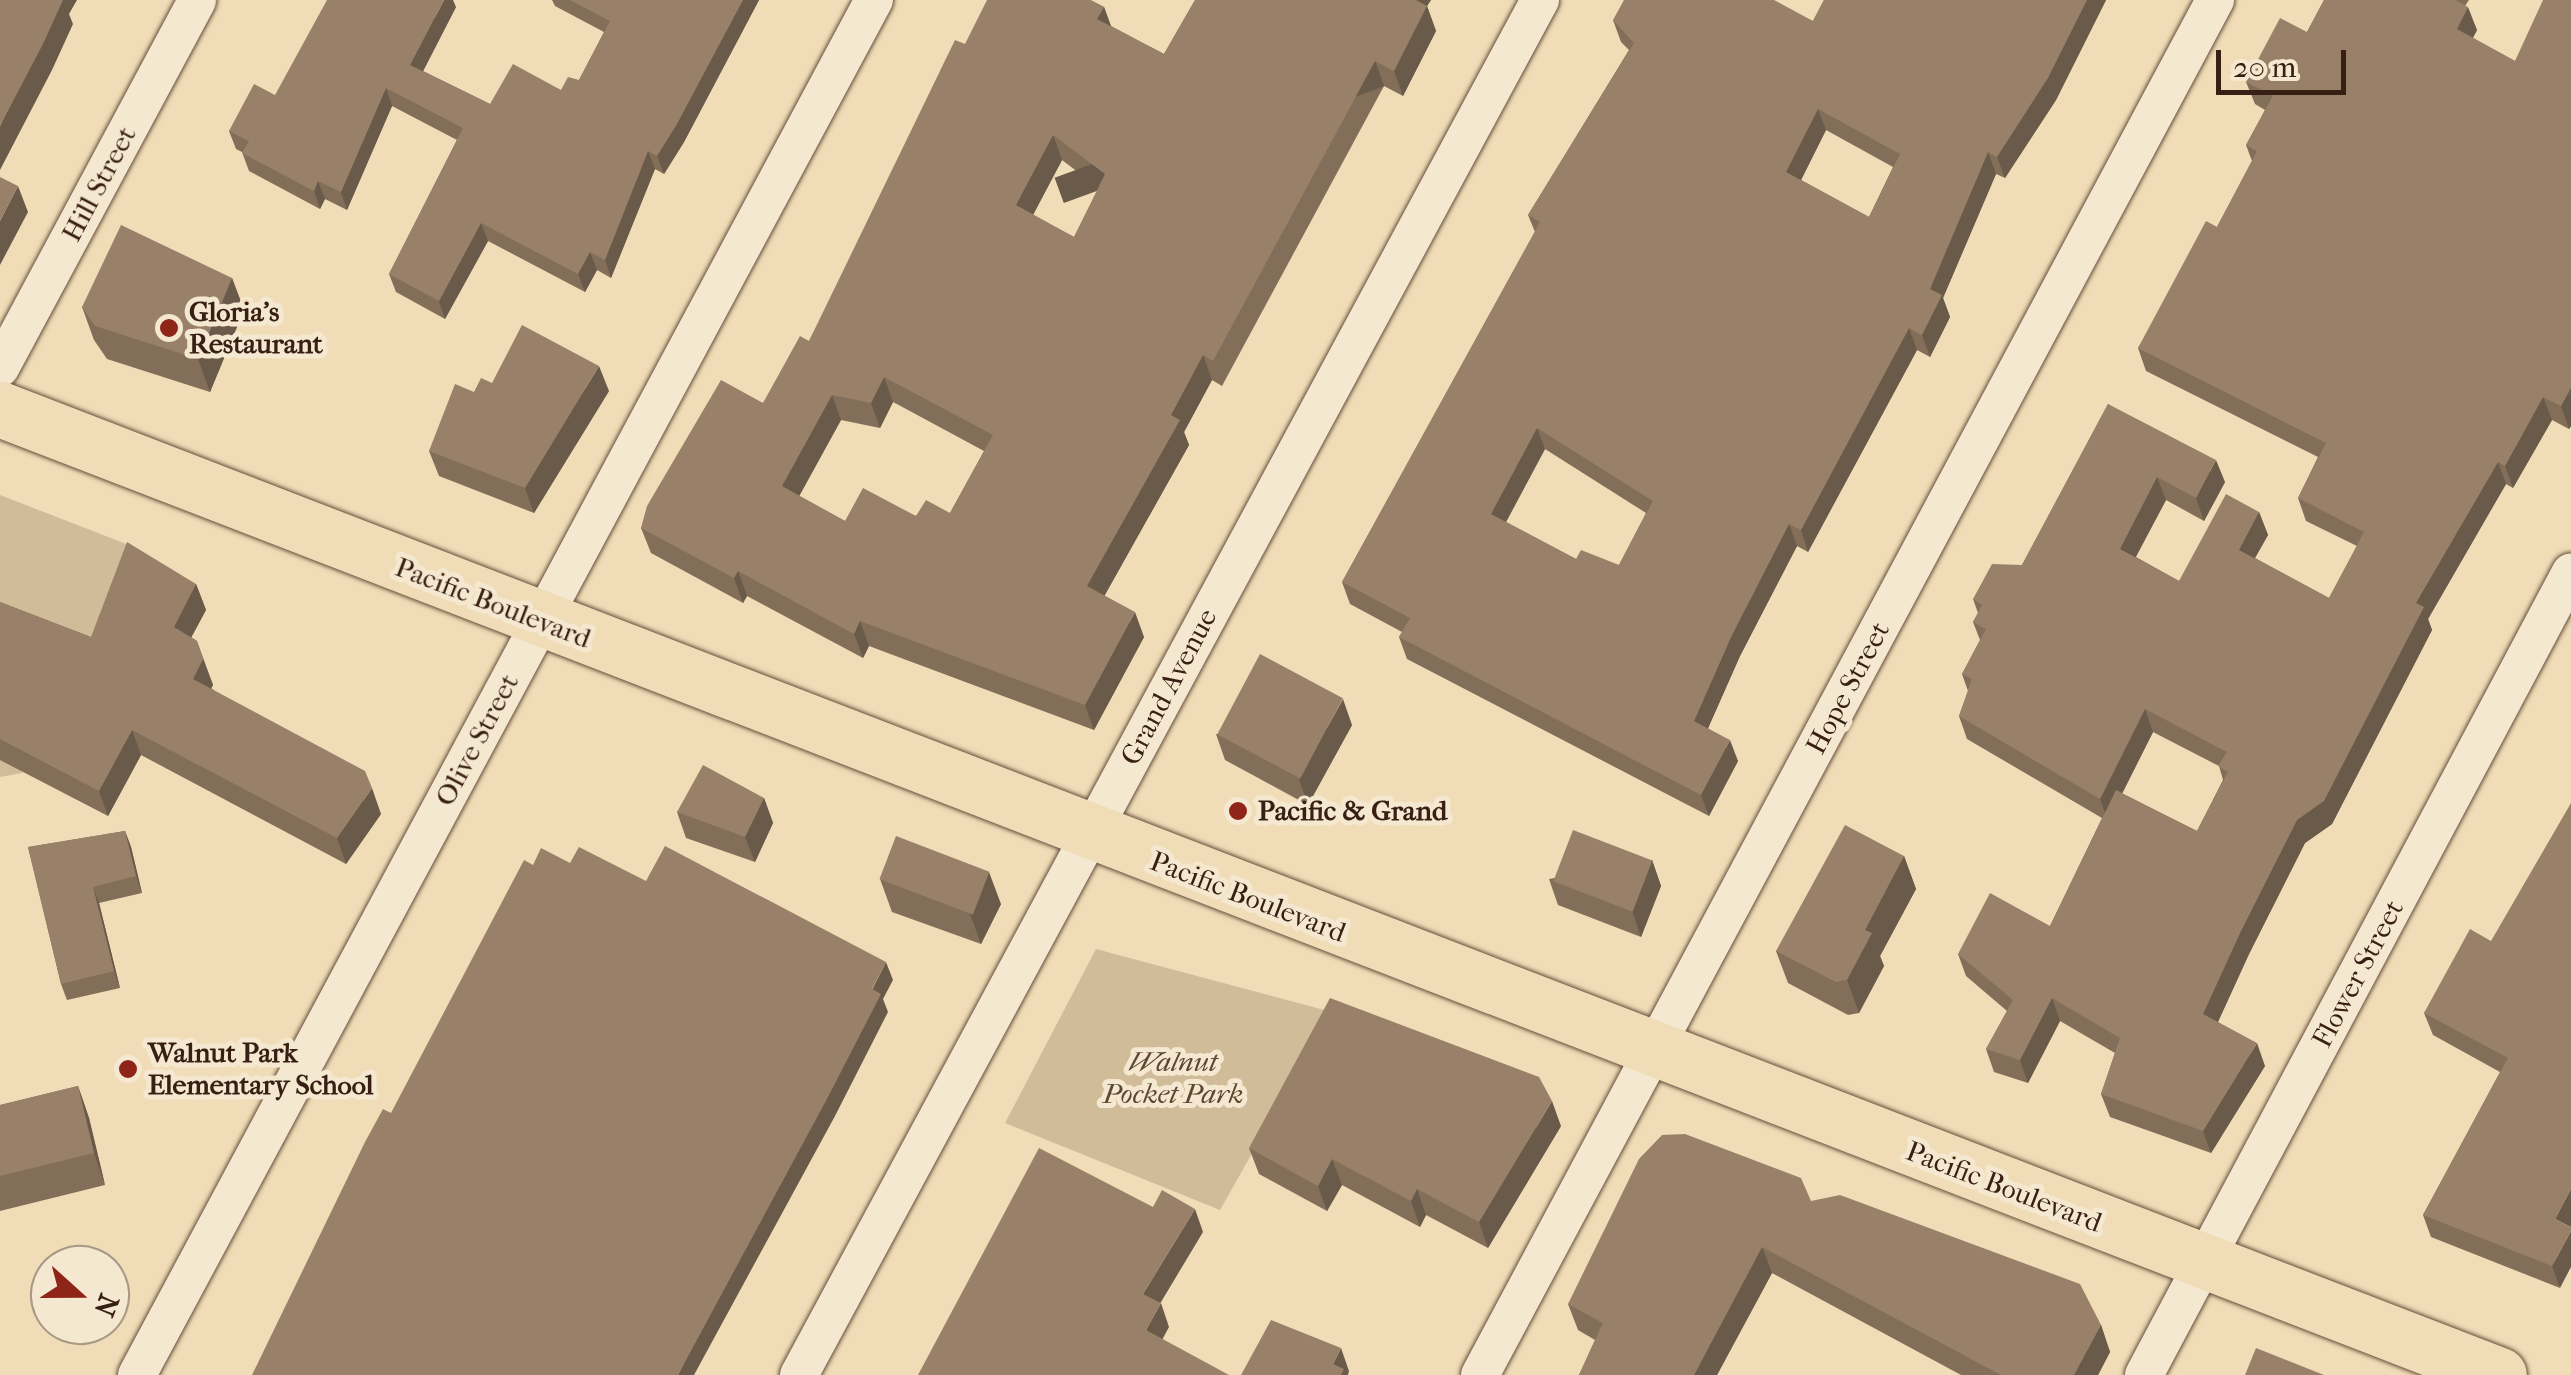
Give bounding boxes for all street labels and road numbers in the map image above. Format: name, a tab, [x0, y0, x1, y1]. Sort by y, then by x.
street label: Hill Street	[55, 121, 143, 247]
street label: Pacific Boulevard	[390, 550, 596, 656]
street label: Grand Avenue	[1114, 603, 1224, 771]
street label: Hope Street	[1799, 616, 1897, 760]
street label: Olive Street	[428, 668, 526, 812]
street label: Pacific Boulevard	[1145, 844, 1351, 950]
street label: Flower Street	[2305, 894, 2411, 1054]
street label: Pacific Boulevard	[1901, 1134, 2107, 1240]

